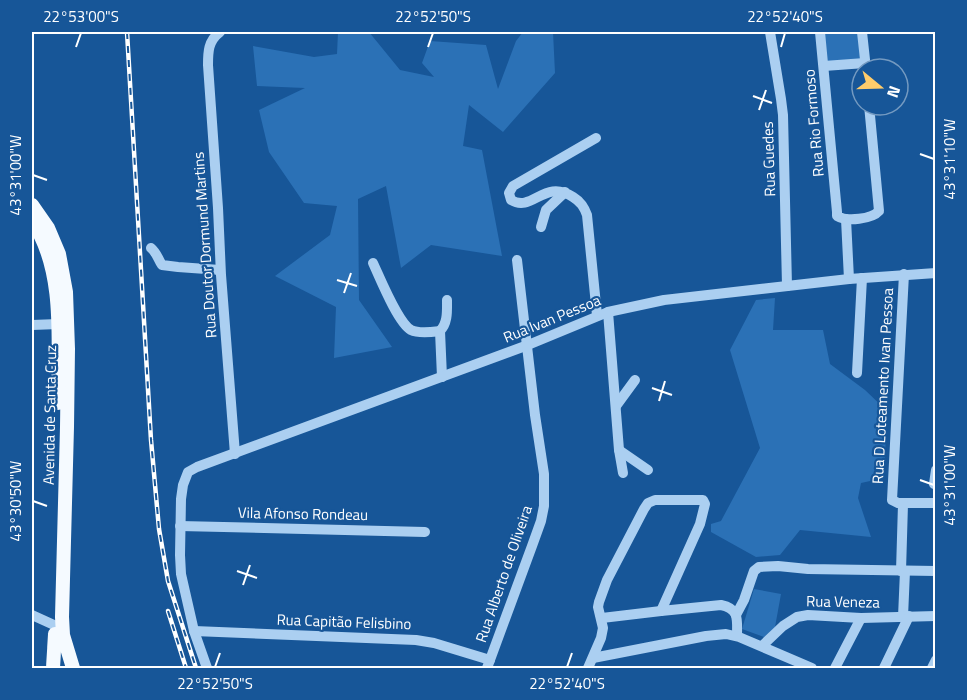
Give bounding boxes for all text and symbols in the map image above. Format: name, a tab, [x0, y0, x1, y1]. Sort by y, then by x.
text: 22°53'00"S	[43, 5, 119, 28]
text: 22°52'50"S	[395, 5, 471, 28]
text: 22°52'40"S	[747, 5, 823, 28]
north arrow	[850, 57, 910, 117]
street label: Rua Rio Formoso	[797, 68, 830, 178]
text: N	[881, 83, 907, 101]
text: 43°31'10"W	[938, 119, 961, 199]
street label: Rua Guedes	[756, 121, 781, 197]
text: 43°31'00"W	[4, 135, 27, 215]
street label: Rua Doutor Dormund Martins	[187, 151, 222, 339]
street label: Rua D Loteamento Ivan Pessoa	[866, 287, 899, 485]
street label: Rua Ivan Pessoa	[500, 288, 605, 349]
street label: Avenida de Santa Cruz	[37, 345, 62, 485]
text: 43°31'00"W	[938, 445, 961, 525]
text: 43°30'50"W	[4, 461, 27, 541]
street label: Vila Afonso Rondeau	[238, 501, 368, 526]
street label: Rua Alberto de Oliveira	[469, 502, 538, 645]
street label: Rua Veneza	[806, 589, 881, 614]
street label: Rua Capitão Felisbino	[276, 608, 412, 635]
text: 22°52'50"S	[177, 672, 253, 695]
text: 22°52'40"S	[529, 672, 605, 695]

